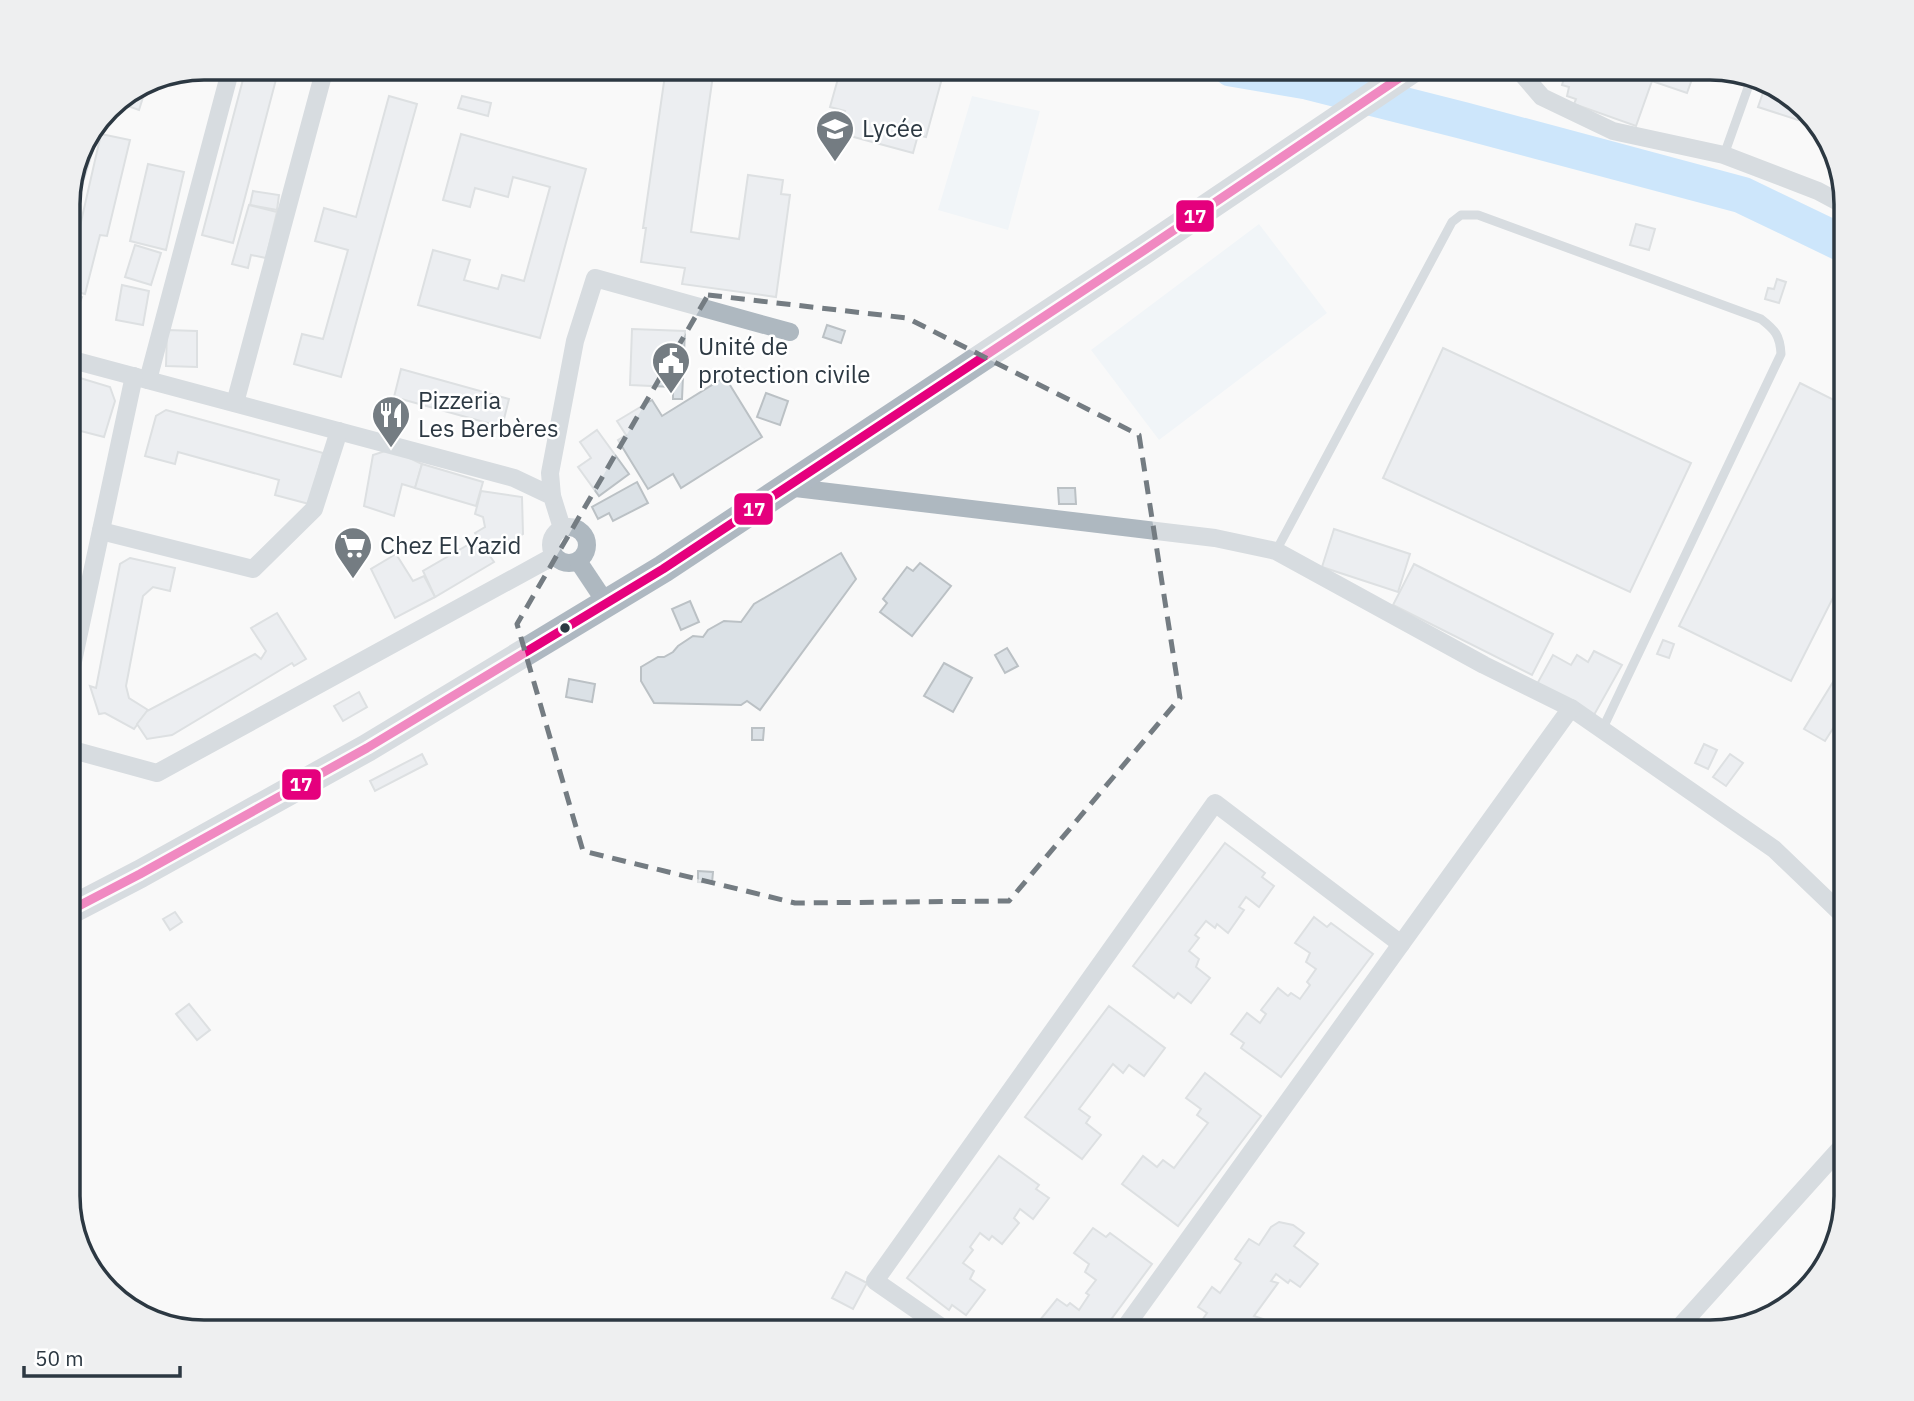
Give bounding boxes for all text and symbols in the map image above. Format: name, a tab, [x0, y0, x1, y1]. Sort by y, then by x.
school or university icon: Lycée	[814, 108, 856, 163]
place label: Lycée	[862, 112, 923, 144]
line badge: 17	[1175, 199, 1215, 233]
text: 17	[1184, 204, 1206, 228]
place label: Unité de protection civile	[698, 330, 870, 390]
public building icon: Unité de protection civile	[650, 340, 692, 395]
place label: Pizzeria Les Berbères	[418, 384, 559, 444]
restaurant icon: Pizzeria Les Berbères	[370, 394, 412, 449]
line badge: 17	[733, 492, 774, 526]
text: 17	[743, 497, 765, 521]
supermarket icon: Chez El Yazid	[332, 525, 374, 580]
place label: Chez El Yazid	[380, 529, 521, 561]
unlabelled marker	[558, 621, 572, 635]
line badge: 17	[281, 768, 322, 801]
text: 17	[290, 772, 312, 796]
scale bar	[24, 1334, 180, 1378]
text: 50 m	[35, 1344, 84, 1372]

